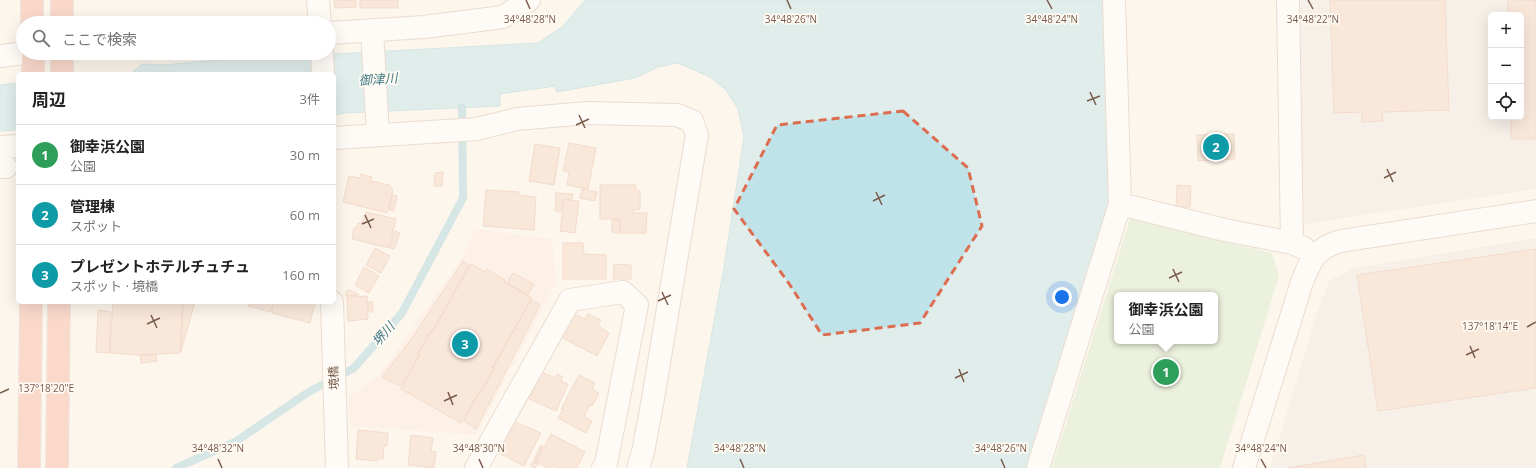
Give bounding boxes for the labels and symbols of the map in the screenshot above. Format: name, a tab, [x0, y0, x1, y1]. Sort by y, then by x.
text: 34°48'28"N	[504, 12, 556, 26]
text: 34°48'26"N	[765, 12, 817, 26]
text: 34°48'24"N	[1026, 12, 1078, 26]
text: 34°48'22"N	[1287, 12, 1339, 26]
water label: 御津川	[358, 69, 400, 89]
pin: 2	[1203, 132, 1229, 162]
your location	[1052, 287, 1072, 307]
water label: 堺川	[368, 317, 400, 350]
text: 137°18'14"E	[1462, 319, 1518, 333]
pin: 3	[452, 329, 478, 359]
pin: 1	[1153, 357, 1179, 387]
street label: 境橋	[324, 366, 343, 390]
text: 137°18'20"E	[18, 381, 74, 395]
text: 34°48'32"N	[192, 441, 244, 455]
text: 34°48'30"N	[453, 441, 505, 455]
text: 34°48'28"N	[714, 441, 766, 455]
text: 34°48'26"N	[975, 441, 1027, 455]
text: 34°48'24"N	[1235, 441, 1287, 455]

